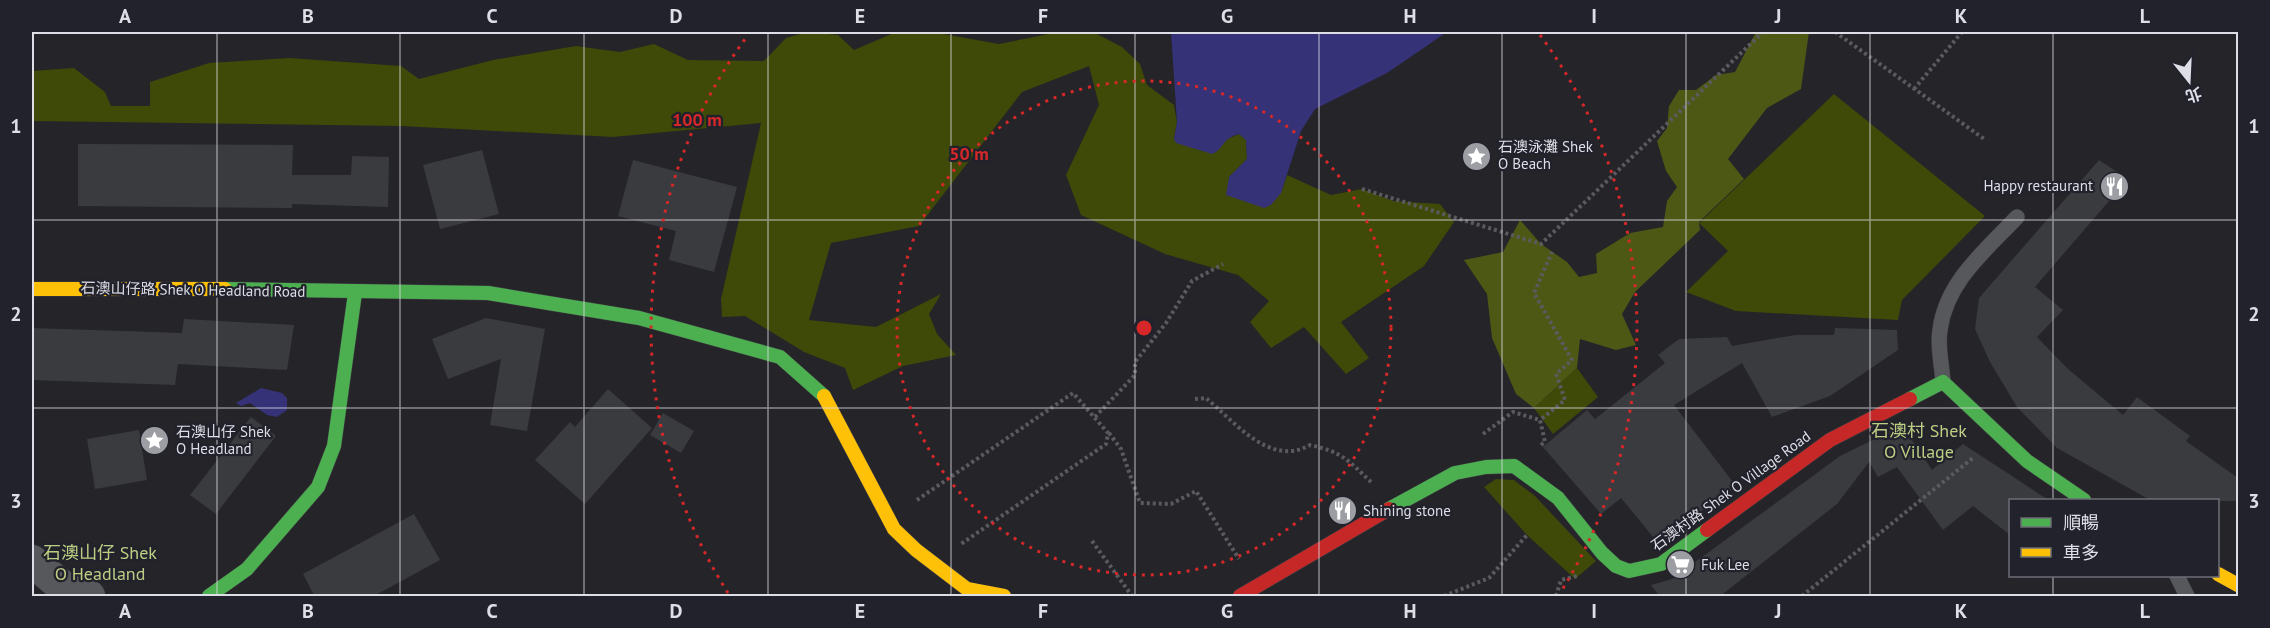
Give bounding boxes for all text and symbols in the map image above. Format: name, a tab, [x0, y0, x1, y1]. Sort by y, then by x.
text: A	[119, 3, 132, 29]
text: B	[302, 3, 314, 29]
text: C	[486, 3, 498, 29]
text: D	[670, 3, 683, 29]
text: E	[855, 3, 865, 29]
text: F	[1038, 3, 1048, 29]
text: G	[1221, 3, 1233, 29]
text: H	[1403, 3, 1417, 29]
text: I	[1591, 3, 1597, 29]
text: J	[1774, 3, 1781, 29]
text: K	[1955, 3, 1968, 29]
text: L	[2140, 3, 2151, 29]
north arrow	[2159, 51, 2219, 111]
text: 北	[2183, 83, 2204, 107]
text: 100 m	[672, 108, 722, 131]
text: 1	[10, 113, 22, 139]
text: 1	[2248, 113, 2260, 139]
place label: 石澳泳灘 Shek O Beach	[1498, 137, 1594, 173]
place icon: 石澳泳灘 Shek O Beach	[1461, 140, 1493, 172]
text: 50 m	[949, 142, 989, 165]
restaurant icon: Happy restaurant	[2098, 170, 2130, 202]
place label: Happy restaurant	[1983, 176, 2093, 195]
street label: 石澳山仔路 Shek O Headland Road	[80, 278, 306, 301]
text: 2	[10, 301, 22, 327]
text: 2	[2248, 301, 2260, 327]
centre of rings	[1134, 318, 1154, 338]
district label: 石澳村 Shek O Village	[1871, 419, 1967, 463]
place label: 石澳山仔 Shek O Headland	[176, 422, 272, 458]
place icon: 石澳山仔 Shek O Headland	[139, 425, 171, 457]
street label: 石澳村路 Shek O Village Road	[1647, 426, 1814, 555]
text: 3	[10, 488, 22, 514]
text: 3	[2248, 488, 2260, 514]
restaurant icon: Shining stone	[1326, 495, 1358, 527]
legend	[2009, 499, 2219, 577]
place label: Shining stone	[1363, 501, 1451, 520]
text: 順暢	[2063, 511, 2099, 534]
district label: 石澳山仔 Shek O Headland	[43, 541, 157, 585]
text: 車多	[2063, 541, 2099, 564]
supermarket icon: Fuk Lee	[1664, 549, 1696, 581]
place label: Fuk Lee	[1701, 555, 1750, 574]
text: A	[119, 598, 132, 624]
text: B	[302, 598, 314, 624]
text: C	[486, 598, 498, 624]
text: D	[670, 598, 683, 624]
text: E	[855, 598, 865, 624]
text: F	[1038, 598, 1048, 624]
text: G	[1221, 598, 1233, 624]
text: H	[1403, 598, 1417, 624]
text: I	[1591, 598, 1597, 624]
text: J	[1774, 598, 1781, 624]
text: K	[1955, 598, 1968, 624]
text: L	[2140, 598, 2151, 624]

